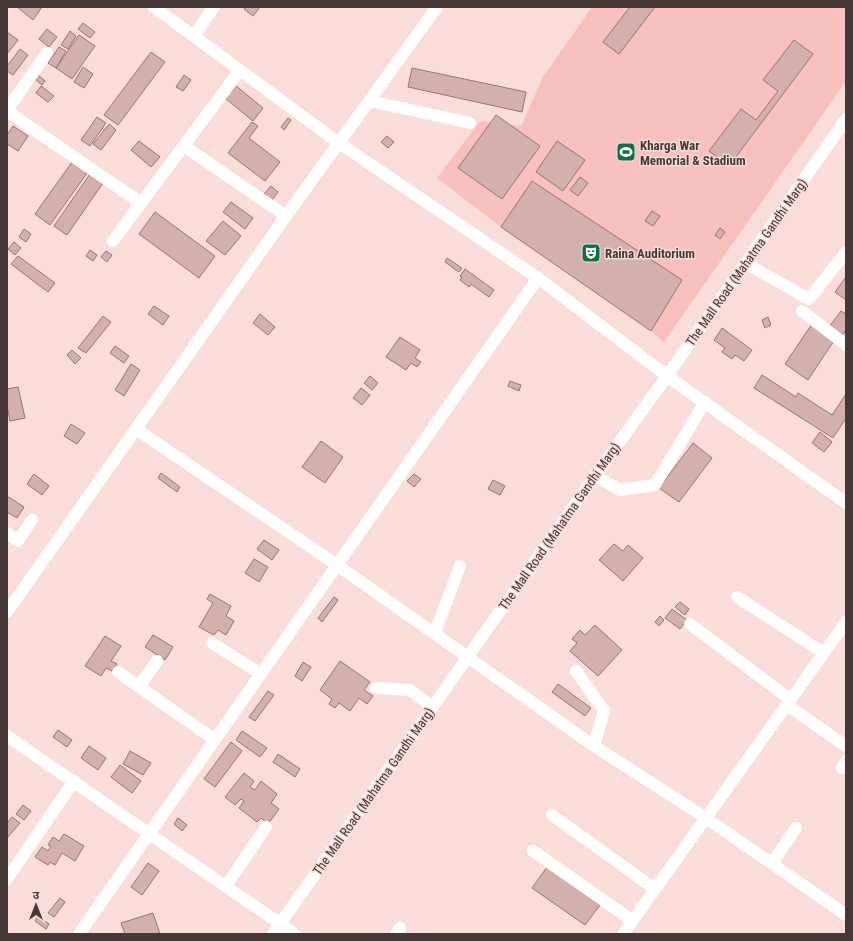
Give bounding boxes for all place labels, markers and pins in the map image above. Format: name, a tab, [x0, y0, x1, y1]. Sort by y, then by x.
place label: Kharga War Memorial & Stadium	[640, 138, 746, 168]
sports icon: Kharga War Memorial & Stadium	[615, 141, 637, 163]
theatre icon: Raina Auditorium	[580, 242, 602, 264]
place label: Raina Auditorium	[605, 246, 695, 261]

